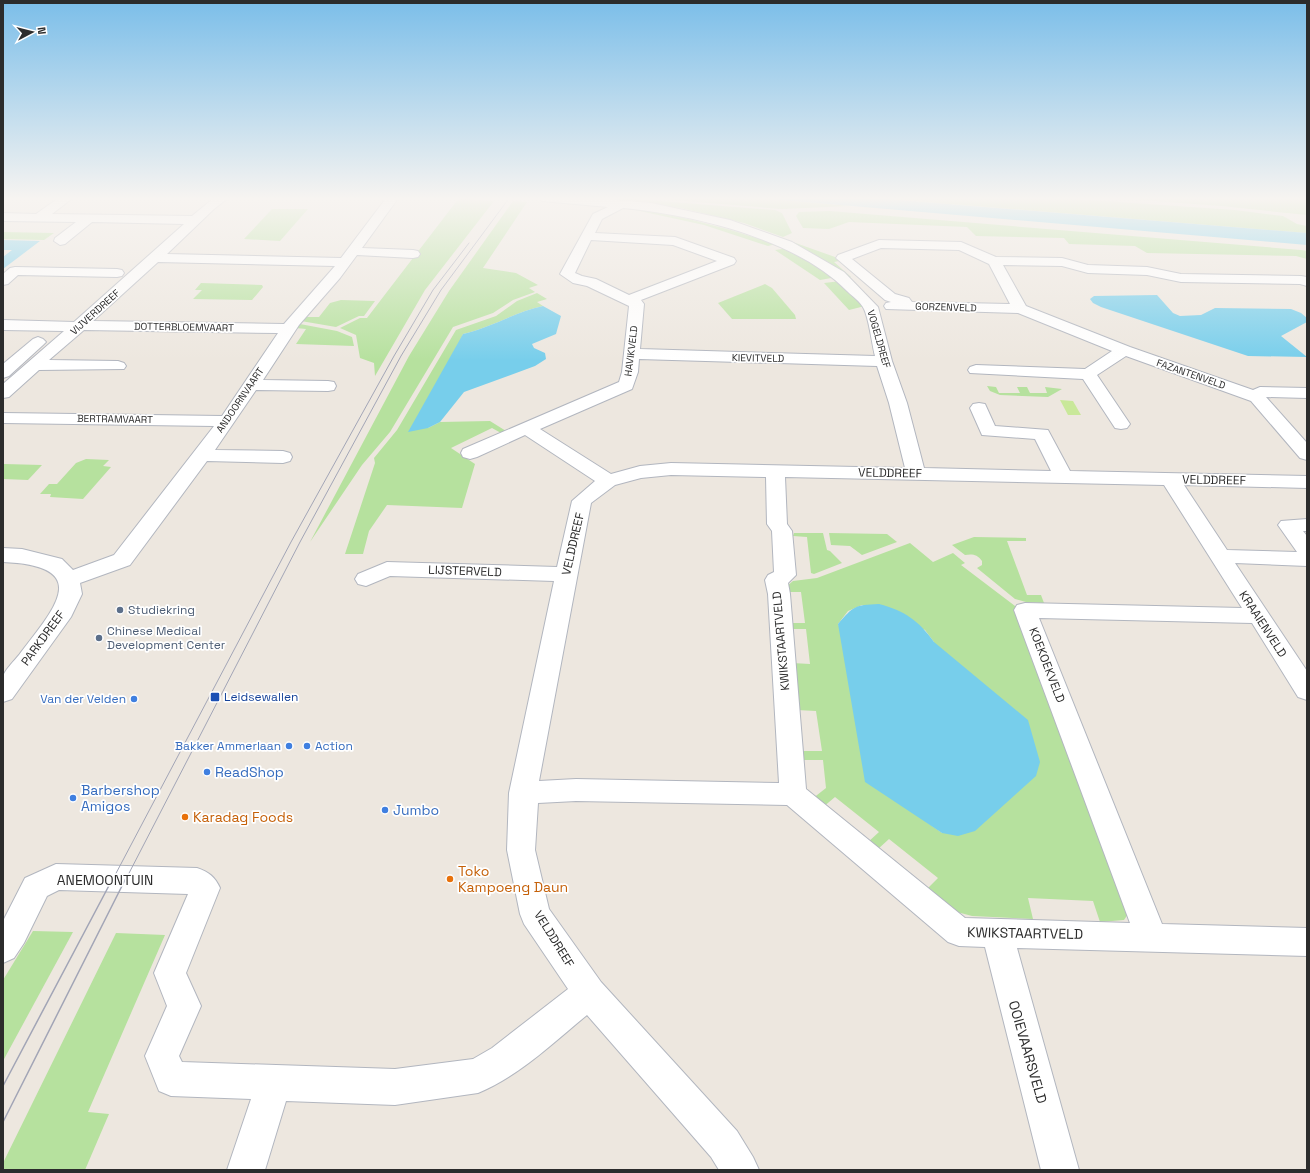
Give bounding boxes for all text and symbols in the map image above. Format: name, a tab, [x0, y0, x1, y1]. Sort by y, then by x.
north arrow	[12, 12, 52, 52]
text: N	[35, 26, 49, 35]
street label: VIJVERDREEF	[67, 286, 123, 338]
street label: GORZENVELD	[915, 299, 977, 315]
street label: VOGELDREEF	[864, 308, 894, 370]
street label: DOTTERBLOEMVAART	[134, 320, 234, 334]
street label: HAVIKVELD	[621, 325, 641, 377]
street label: KIEVITVELD	[732, 351, 785, 365]
street label: FAZANTENVELD	[1155, 356, 1228, 392]
street label: ANDOORNVAART	[213, 365, 267, 435]
street label: BERTRAMVAART	[77, 412, 153, 426]
street label: VELDDREEF	[858, 464, 923, 482]
street label: VELDDREEF	[1182, 471, 1247, 489]
street label: VELDDREEF	[558, 511, 588, 577]
street label: LIJSTERVELD	[428, 562, 502, 580]
street label: KRAAIENVELD	[1235, 588, 1291, 660]
street label: KWIKSTAARTVELD	[769, 591, 793, 691]
place label: Studiekring	[128, 602, 195, 618]
marker: Studiekring	[115, 605, 125, 615]
street label: PARKDREEF	[18, 607, 69, 669]
place label: Chinese Medical Development Center	[107, 623, 226, 653]
street label: KOEKOEKVELD	[1025, 625, 1069, 705]
marker: Chinese Medical Development Center	[94, 633, 104, 643]
place label: Leidsewallen	[224, 689, 298, 705]
place label: Van der Velden	[40, 691, 126, 707]
marker: Leidsewallen	[209, 691, 221, 703]
marker: Van der Velden	[129, 694, 139, 704]
place label: Bakker Ammerlaan	[175, 738, 281, 754]
place label: Action	[315, 738, 353, 754]
marker: Bakker Ammerlaan	[284, 741, 294, 751]
marker: Action	[302, 741, 312, 751]
place label: ReadShop	[215, 763, 284, 781]
marker: ReadShop	[202, 767, 212, 777]
place label: Barbershop Amigos	[81, 781, 160, 815]
marker: Barbershop Amigos	[68, 793, 78, 803]
place label: Jumbo	[393, 801, 439, 819]
marker: Jumbo	[380, 805, 390, 815]
place label: Karadag Foods	[193, 808, 293, 826]
marker: Karadag Foods	[180, 812, 190, 822]
place label: Toko Kampoeng Daun	[458, 862, 568, 896]
street label: ANEMOONTUIN	[57, 871, 153, 889]
marker: Toko Kampoeng Daun	[445, 874, 455, 884]
street label: VELDDREEF	[530, 908, 578, 971]
street label: KWIKSTAARTVELD	[967, 923, 1083, 943]
street label: OOIEVAARSVELD	[1005, 998, 1051, 1106]

